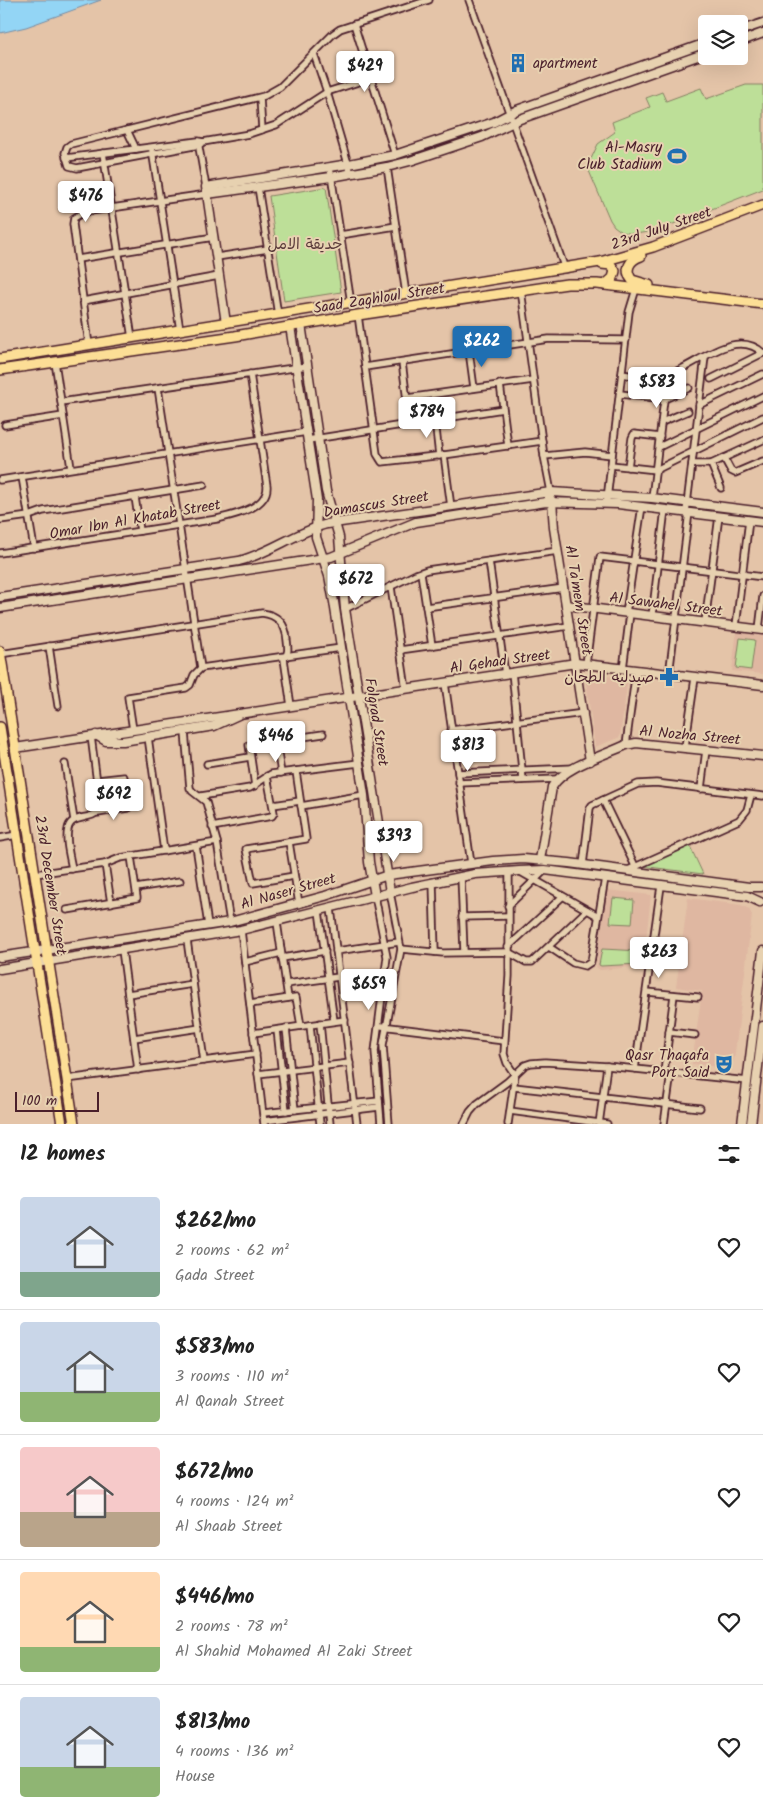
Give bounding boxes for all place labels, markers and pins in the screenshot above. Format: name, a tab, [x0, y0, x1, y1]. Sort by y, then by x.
pin: $429	[335, 51, 395, 93]
building icon: apartment	[507, 52, 529, 74]
place label: apartment	[533, 52, 598, 76]
place label: Al-Masry Club Stadium	[577, 136, 663, 177]
sports icon: Al-Masry Club Stadium	[666, 145, 688, 167]
pin: $476	[56, 180, 116, 223]
pin: $262	[452, 326, 512, 368]
pin: $583	[627, 366, 687, 409]
pin: $784	[397, 396, 457, 439]
pin: $672	[326, 564, 386, 606]
place label: صيدليه الطحان	[564, 666, 654, 690]
pharmacy icon: صيدليه الطحان	[658, 666, 680, 688]
pin: $446	[246, 720, 306, 763]
pin: $813	[438, 730, 498, 772]
pin: $692	[84, 778, 144, 821]
pin: $393	[364, 820, 424, 863]
pin: $263	[629, 936, 689, 979]
pin: $659	[339, 968, 399, 1011]
place label: Qasr Thaqafa Port Said	[625, 1044, 710, 1085]
theatre icon: Qasr Thaqafa Port Said	[713, 1053, 735, 1075]

